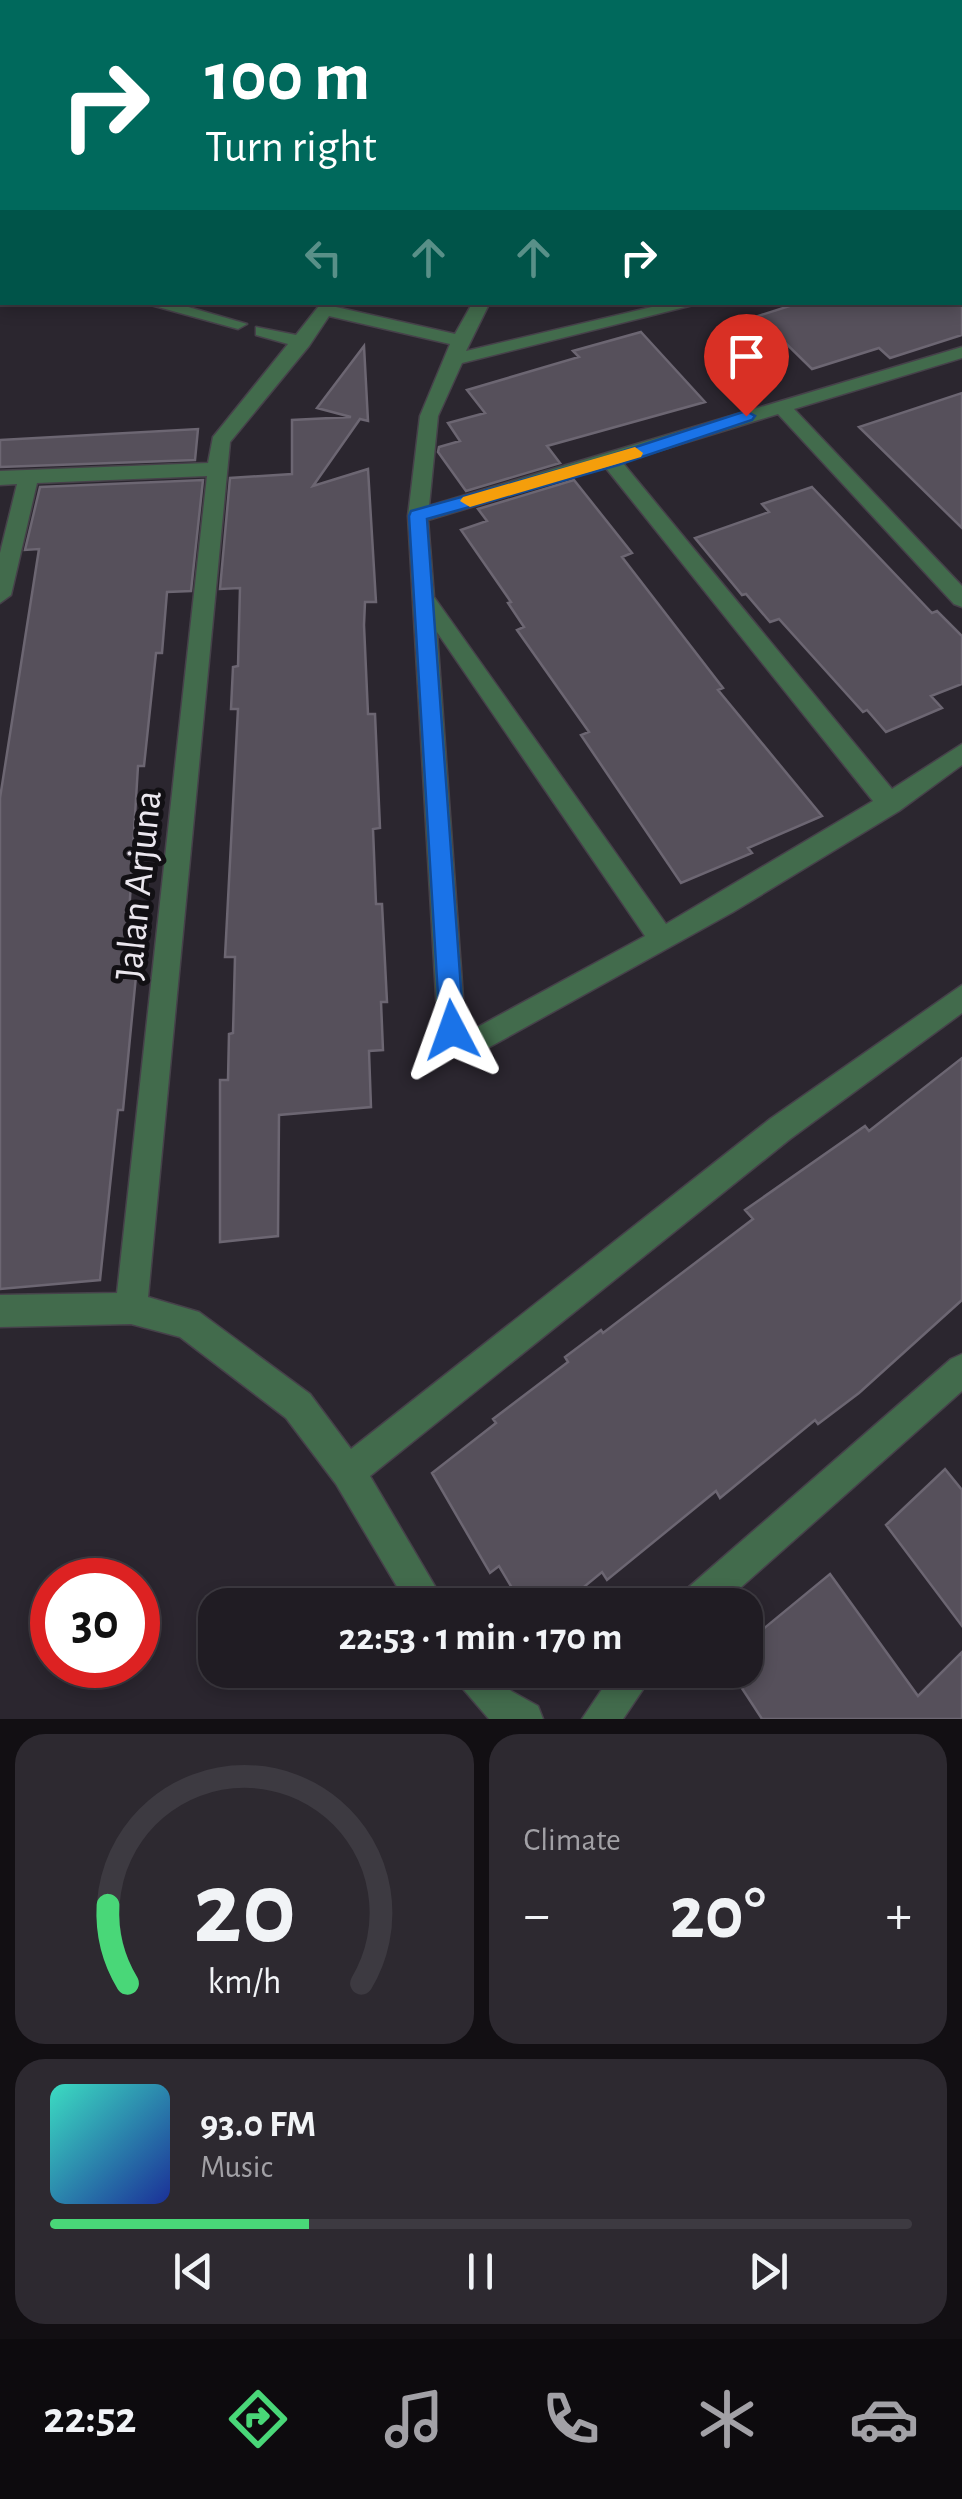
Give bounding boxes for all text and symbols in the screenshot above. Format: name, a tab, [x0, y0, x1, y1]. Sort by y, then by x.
icon: right	[40, 40, 170, 170]
text: 100 m	[205, 43, 370, 113]
text: Turn right	[205, 125, 377, 170]
icon: left	[296, 230, 351, 285]
icon: ahead	[401, 230, 456, 285]
icon: ahead	[506, 230, 561, 285]
icon: right	[611, 230, 666, 285]
pin	[704, 314, 789, 417]
icon: arrive	[719, 329, 774, 384]
street label: Jalan Arjuna	[109, 788, 169, 982]
position arrow	[400, 978, 504, 1082]
speed limit sign: 30	[30, 1558, 160, 1688]
text: 22:53 · 1 min · 170 m	[338, 1619, 623, 1657]
text: Climate	[524, 1824, 621, 1856]
text: 20	[193, 1858, 296, 1962]
text: 20°	[670, 1877, 766, 1952]
text: −	[524, 1888, 550, 1943]
text: +	[886, 1888, 912, 1943]
text: km/h	[207, 1964, 281, 2000]
text: 93.0 FM	[200, 2106, 316, 2144]
text: Music	[200, 2151, 273, 2183]
icon: previous	[166, 2244, 221, 2299]
icon: pause	[453, 2244, 508, 2299]
icon: next	[741, 2244, 796, 2299]
icon: directions	[223, 2384, 293, 2454]
icon: music	[379, 2384, 449, 2454]
icon: phone	[536, 2384, 606, 2454]
icon: climate	[692, 2384, 762, 2454]
icon: car	[849, 2384, 919, 2454]
text: 22:52	[43, 2396, 137, 2441]

